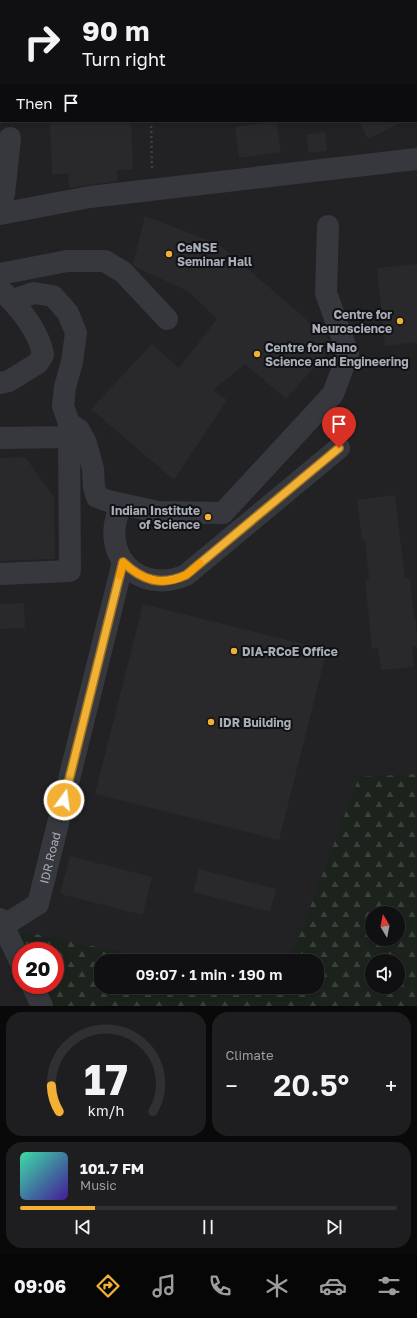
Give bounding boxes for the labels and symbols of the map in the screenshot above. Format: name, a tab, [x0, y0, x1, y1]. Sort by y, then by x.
place label: CeNSE Seminar Hall	[177, 240, 252, 269]
marker: CeNSE Seminar Hall	[164, 249, 174, 259]
place label: Centre for Neuroscience	[312, 307, 392, 336]
marker: Centre for Neuroscience	[395, 316, 405, 326]
place label: Centre for Nano Science and Engineering	[265, 340, 409, 369]
marker: Centre for Nano Science and Engineering	[252, 349, 262, 359]
pin	[322, 407, 356, 448]
place label: Indian Institute of Science	[111, 503, 200, 532]
marker: Indian Institute of Science	[203, 512, 213, 522]
place label: DIA-RCoE Office	[242, 644, 338, 659]
marker: DIA-RCoE Office	[229, 646, 239, 656]
place label: IDR Building	[219, 715, 291, 730]
marker: IDR Building	[206, 717, 216, 727]
position arrow	[43, 779, 85, 821]
street label: IDR Road	[36, 830, 63, 885]
north arrow	[365, 906, 405, 946]
speed limit sign: 20	[12, 942, 64, 994]

